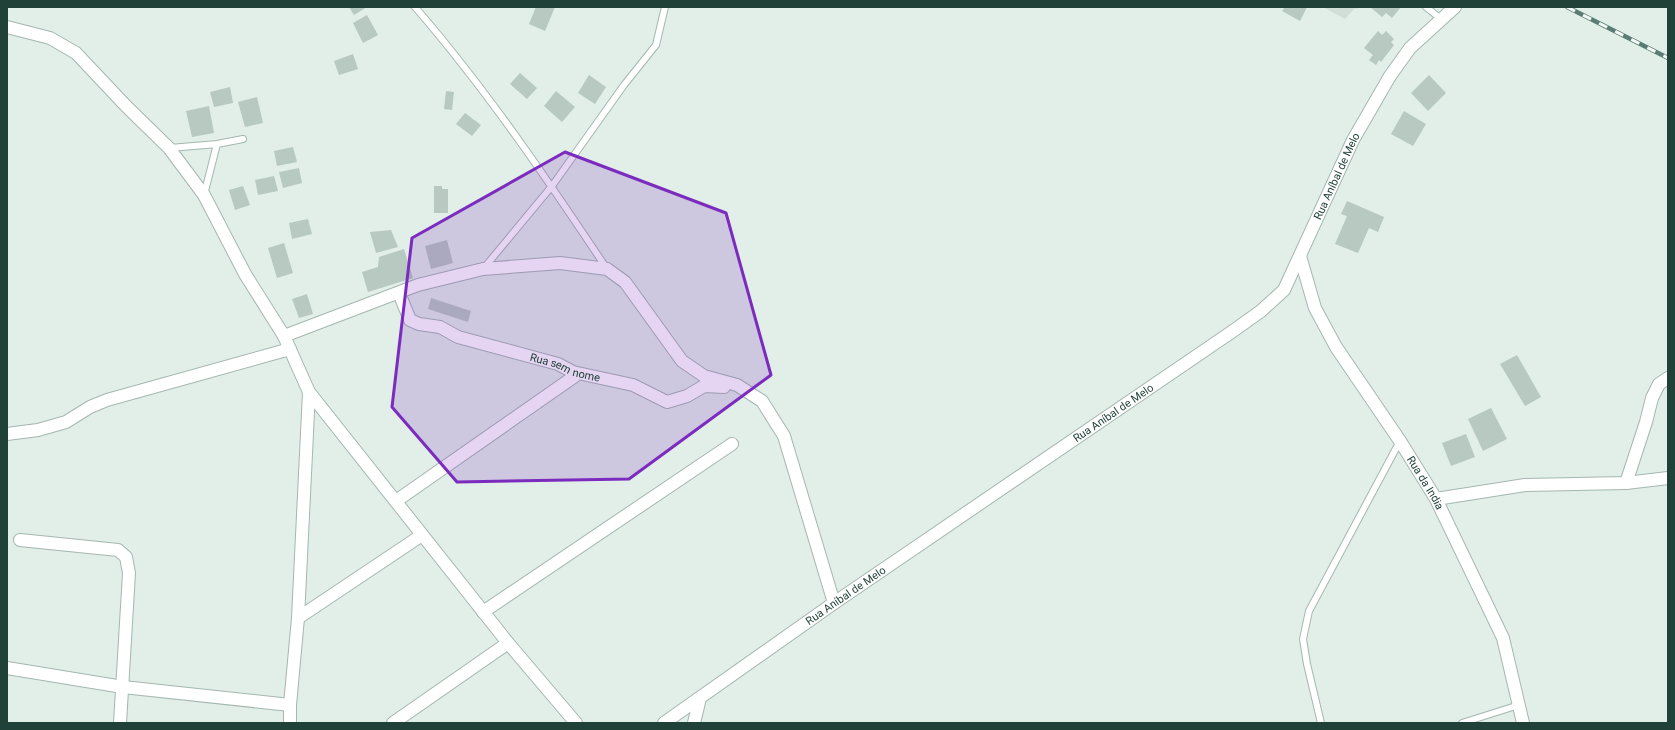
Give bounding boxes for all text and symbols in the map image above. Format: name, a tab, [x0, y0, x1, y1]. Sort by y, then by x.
street label: Rua Aníbal de Melo	[1311, 130, 1363, 222]
street label: Rua sem nome	[528, 351, 601, 385]
street label: Rua Aníbal de Melo	[1071, 381, 1156, 445]
street label: Rua da India	[1404, 454, 1446, 512]
street label: Rua Aníbal de Melo	[803, 564, 888, 628]

